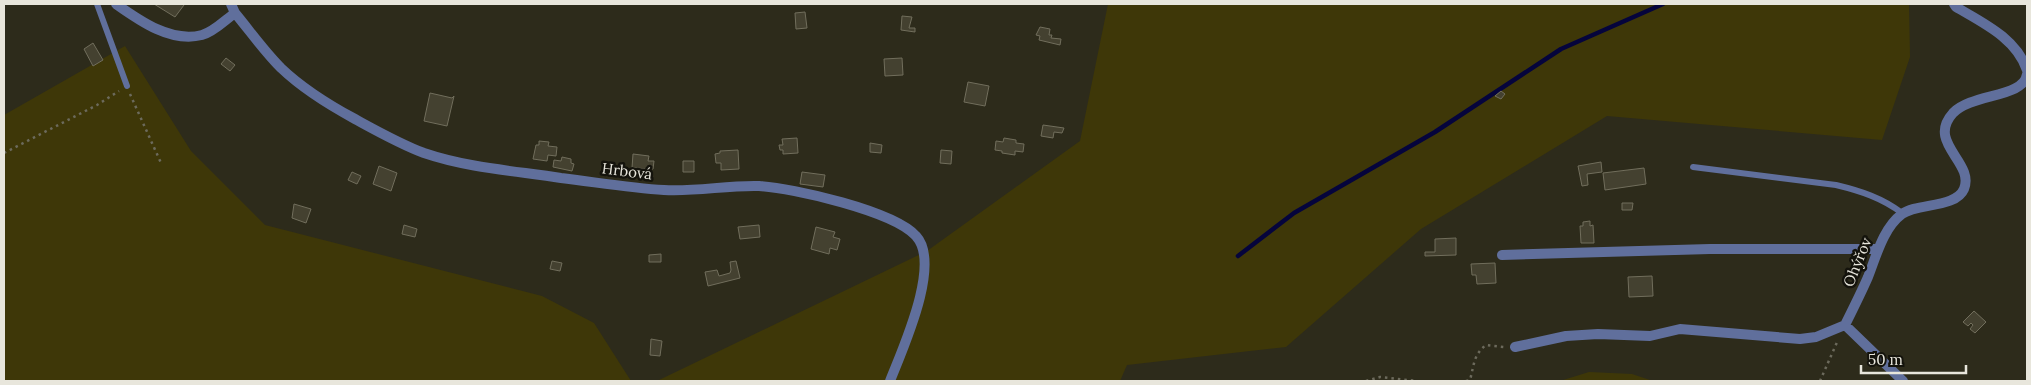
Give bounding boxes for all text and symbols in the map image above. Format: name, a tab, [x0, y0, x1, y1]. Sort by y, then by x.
street label: Hrbová	[601, 158, 654, 184]
street label: Ohýřov	[1839, 234, 1876, 289]
scale bar	[1861, 342, 1966, 374]
text: 50 m	[1868, 350, 1903, 369]

